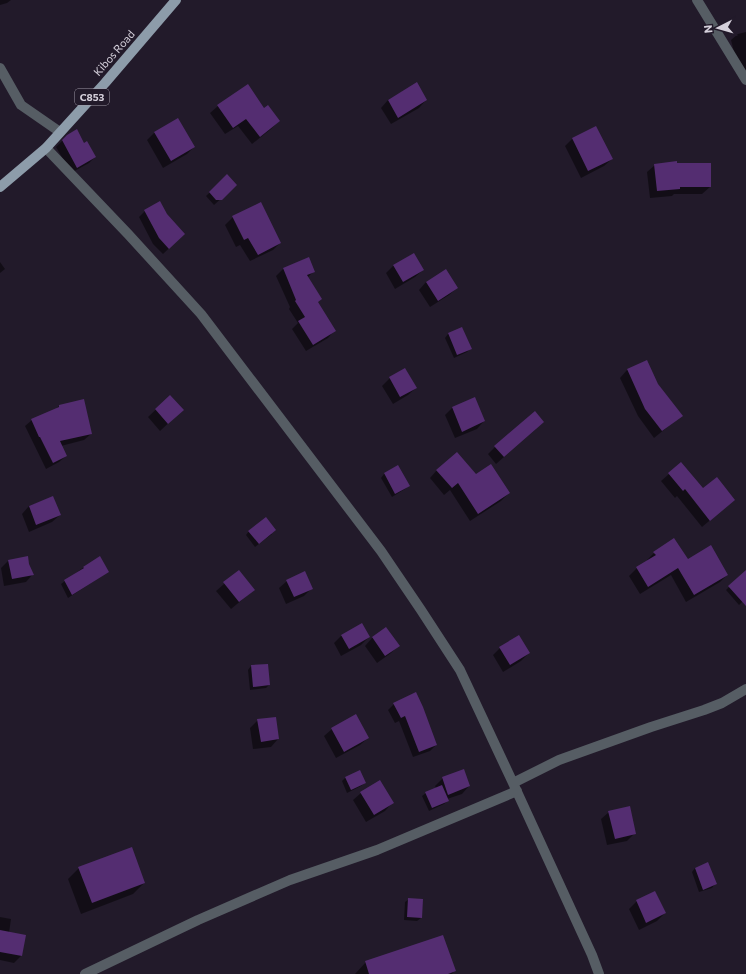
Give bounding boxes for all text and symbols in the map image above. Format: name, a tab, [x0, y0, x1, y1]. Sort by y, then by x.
north arrow	[698, 8, 738, 48]
text: N	[701, 24, 714, 34]
street label: Kibos Road	[90, 27, 137, 78]
road number: C853	[75, 89, 109, 105]

